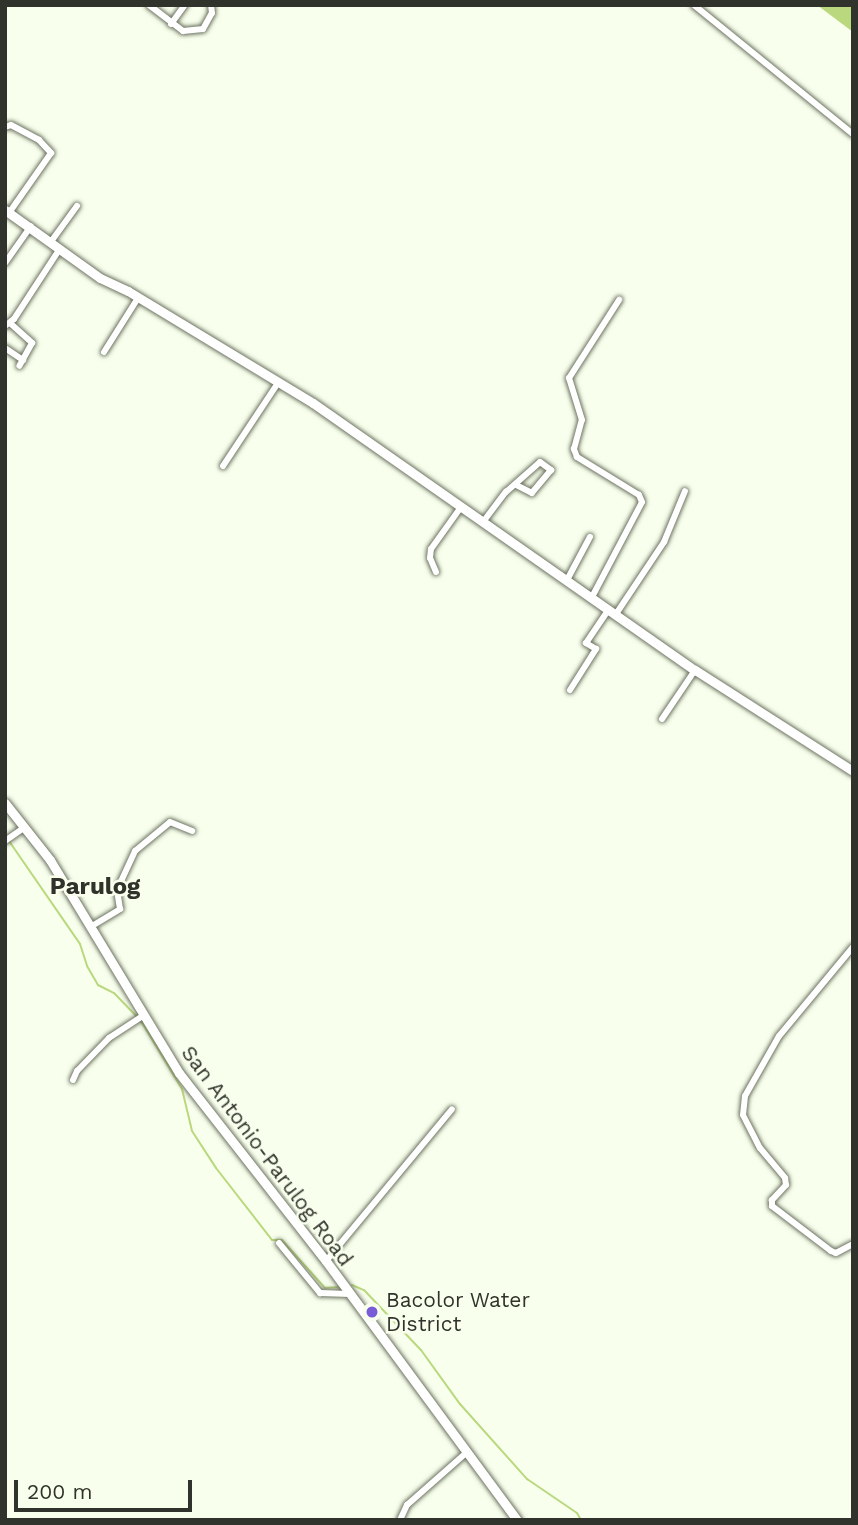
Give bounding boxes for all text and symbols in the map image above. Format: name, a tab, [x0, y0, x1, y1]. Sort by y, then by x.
district label: Parulog	[50, 873, 140, 901]
street label: San Antonio-Parulog Road	[176, 1041, 358, 1271]
place label: Bacolor Water District	[386, 1287, 531, 1337]
marker: Bacolor Water District	[364, 1304, 380, 1320]
scale bar	[18, 1466, 196, 1510]
text: 200 m	[27, 1479, 93, 1504]

